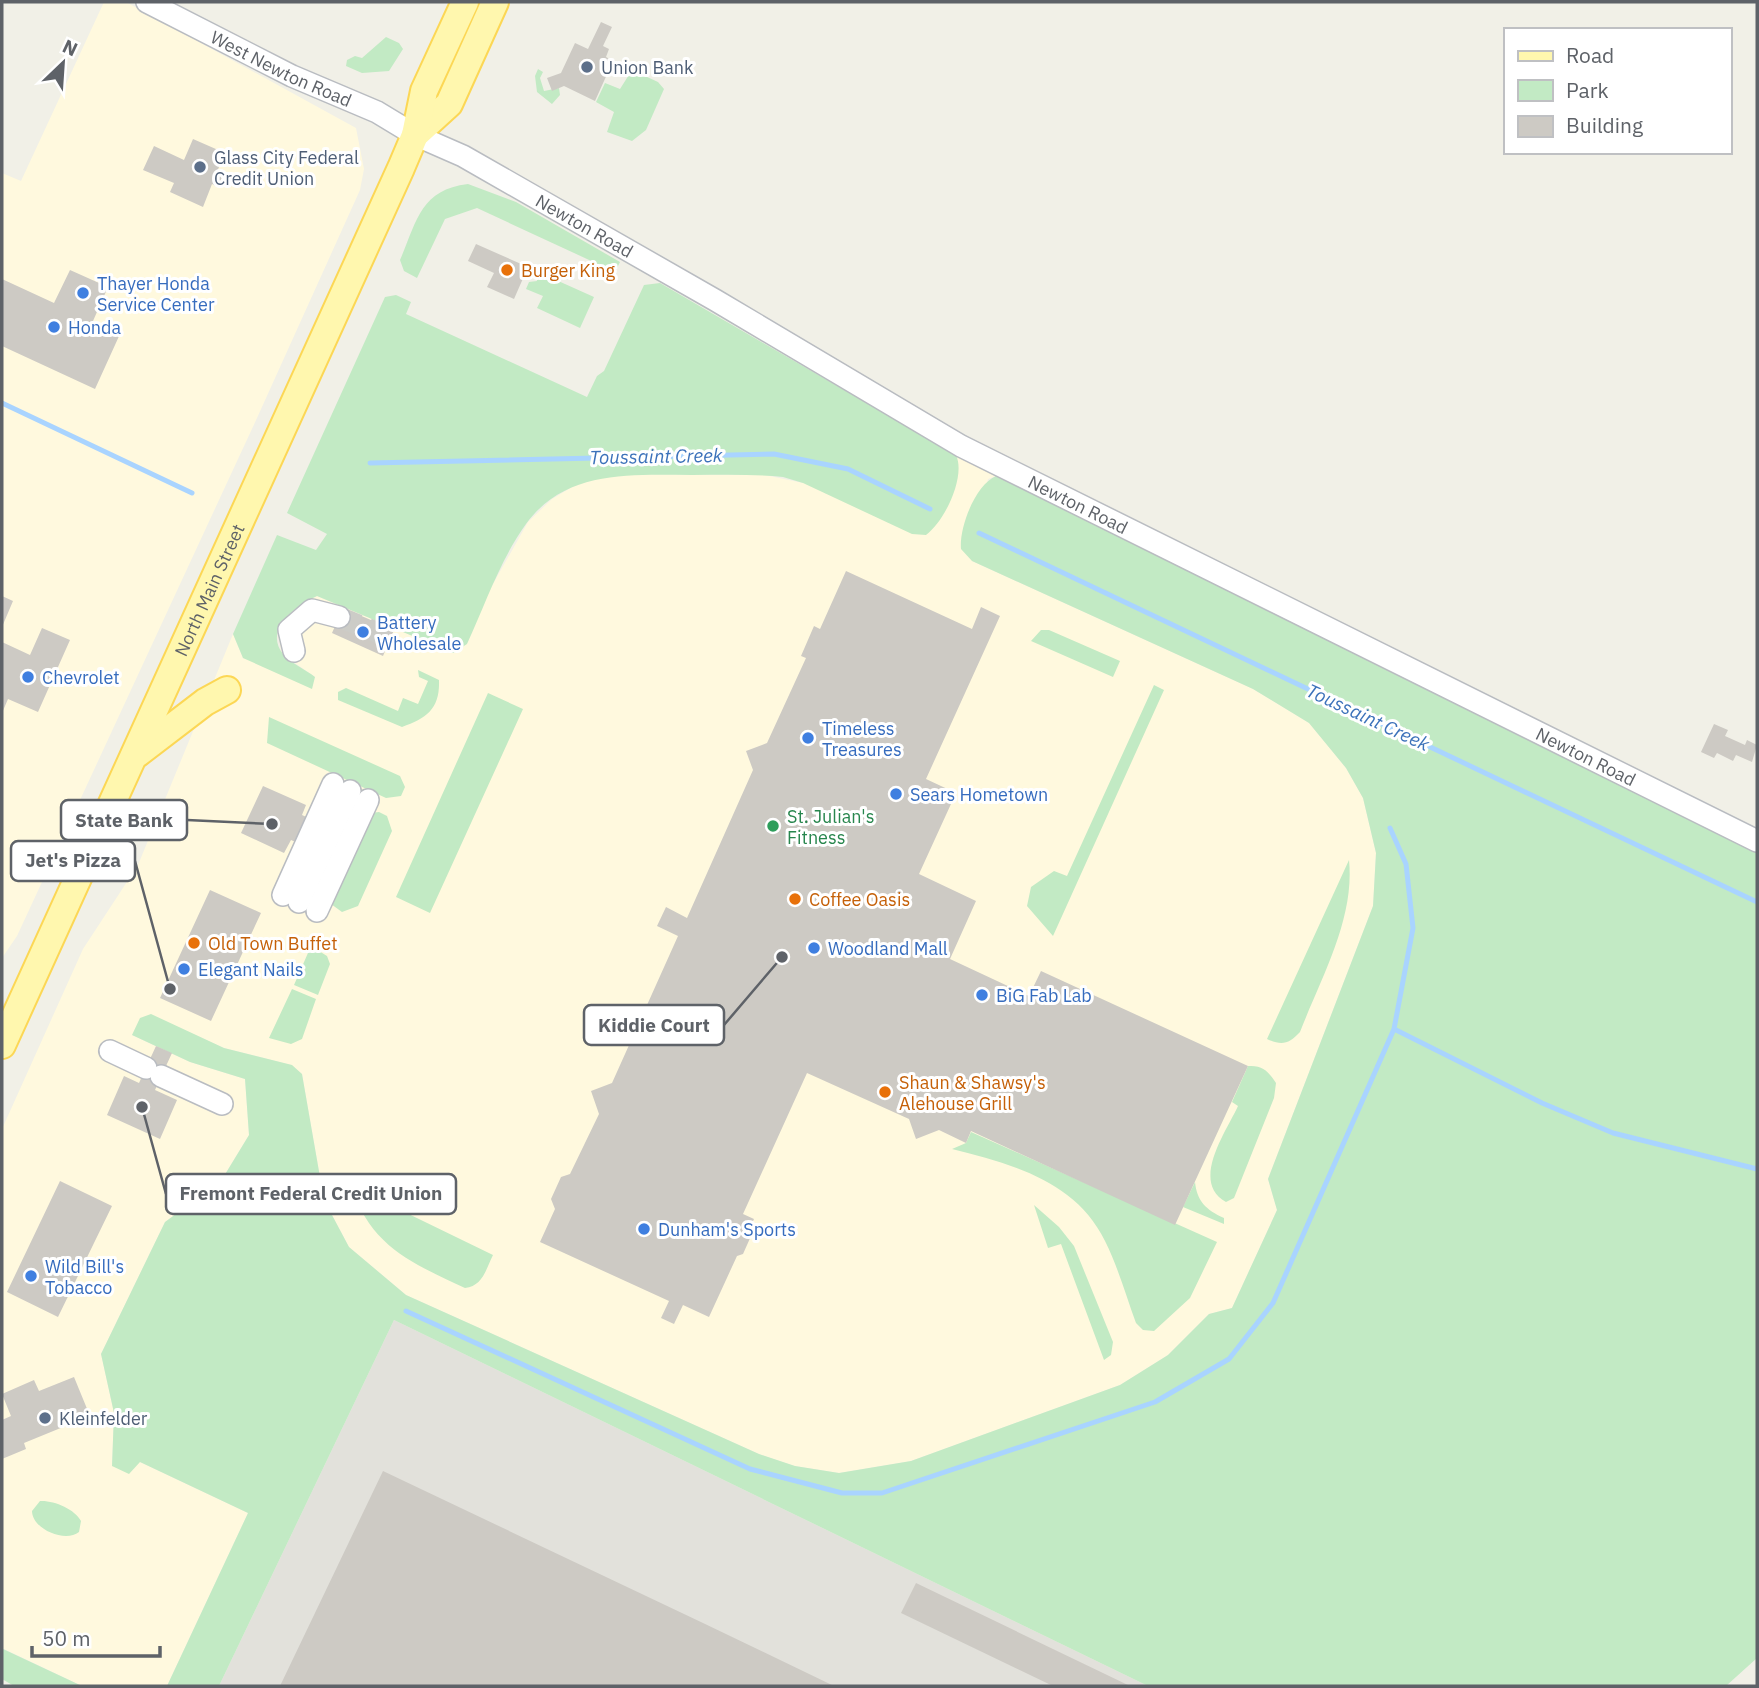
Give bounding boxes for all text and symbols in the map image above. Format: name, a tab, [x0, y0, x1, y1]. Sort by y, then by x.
street label: West Newton Road	[207, 25, 355, 112]
north arrow	[28, 28, 98, 98]
legend	[1504, 28, 1731, 154]
text: N	[59, 34, 81, 61]
text: Road	[1566, 41, 1614, 69]
place label: Union Bank	[601, 56, 694, 79]
marker: Union Bank	[579, 59, 595, 75]
text: Park	[1566, 76, 1609, 104]
text: Building	[1566, 111, 1643, 139]
place label: Glass City Federal Credit Union	[214, 146, 359, 190]
marker: Glass City Federal Credit Union	[192, 159, 208, 175]
street label: Newton Road	[532, 189, 637, 262]
place label: Burger King	[521, 259, 615, 282]
marker: Burger King	[499, 262, 515, 278]
place label: Thayer Honda Service Center	[97, 272, 215, 316]
marker: Thayer Honda Service Center	[75, 285, 91, 301]
place label: Honda	[68, 316, 121, 339]
marker: Honda	[46, 319, 62, 335]
water label: Toussaint Creek	[589, 443, 724, 469]
street label: Newton Road	[1024, 470, 1132, 539]
street label: North Main Street	[169, 520, 249, 660]
place label: Battery Wholesale	[377, 611, 461, 655]
marker: Battery Wholesale	[355, 624, 371, 640]
place label: Chevrolet	[42, 666, 120, 689]
marker: Chevrolet	[20, 669, 36, 685]
water label: Toussaint Creek	[1303, 678, 1434, 756]
place label: Timeless Treasures	[822, 717, 902, 761]
street label: Newton Road	[1532, 722, 1640, 791]
marker: Timeless Treasures	[800, 730, 816, 746]
place label: Sears Hometown	[910, 783, 1048, 806]
marker: Sears Hometown	[888, 786, 904, 802]
callout: State Bank	[61, 800, 187, 840]
place label: St. Julian's Fitness	[787, 805, 874, 849]
text: State Bank	[75, 808, 173, 832]
marker: St. Julian's Fitness	[765, 818, 781, 834]
callout: Jet's Pizza	[11, 841, 135, 881]
text: Jet's Pizza	[25, 848, 121, 872]
place label: Coffee Oasis	[809, 888, 910, 911]
marker: Coffee Oasis	[787, 891, 803, 907]
place label: Old Town Buffet	[208, 932, 338, 955]
marker: Old Town Buffet	[186, 935, 202, 951]
place label: Woodland Mall	[828, 937, 948, 960]
marker: Woodland Mall	[806, 940, 822, 956]
place label: Elegant Nails	[198, 958, 304, 981]
marker: Elegant Nails	[176, 961, 192, 977]
place label: BiG Fab Lab	[996, 984, 1092, 1007]
marker: BiG Fab Lab	[974, 987, 990, 1003]
callout: Kiddie Court	[584, 1005, 724, 1045]
text: Kiddie Court	[598, 1013, 710, 1037]
place label: Shaun & Shawsy's Alehouse Grill	[899, 1071, 1046, 1115]
marker: Shaun & Shawsy's Alehouse Grill	[877, 1084, 893, 1100]
callout: Fremont Federal Credit Union	[166, 1174, 456, 1214]
text: Fremont Federal Credit Union	[180, 1181, 442, 1205]
place label: Dunham's Sports	[658, 1218, 796, 1241]
marker: Dunham's Sports	[636, 1221, 652, 1237]
place label: Wild Bill's Tobacco	[45, 1255, 124, 1299]
marker: Wild Bill's Tobacco	[23, 1268, 39, 1284]
place label: Kleinfelder	[59, 1407, 148, 1430]
marker: Kleinfelder	[37, 1410, 53, 1426]
scale bar	[32, 1614, 159, 1658]
text: 50 m	[42, 1624, 91, 1652]

